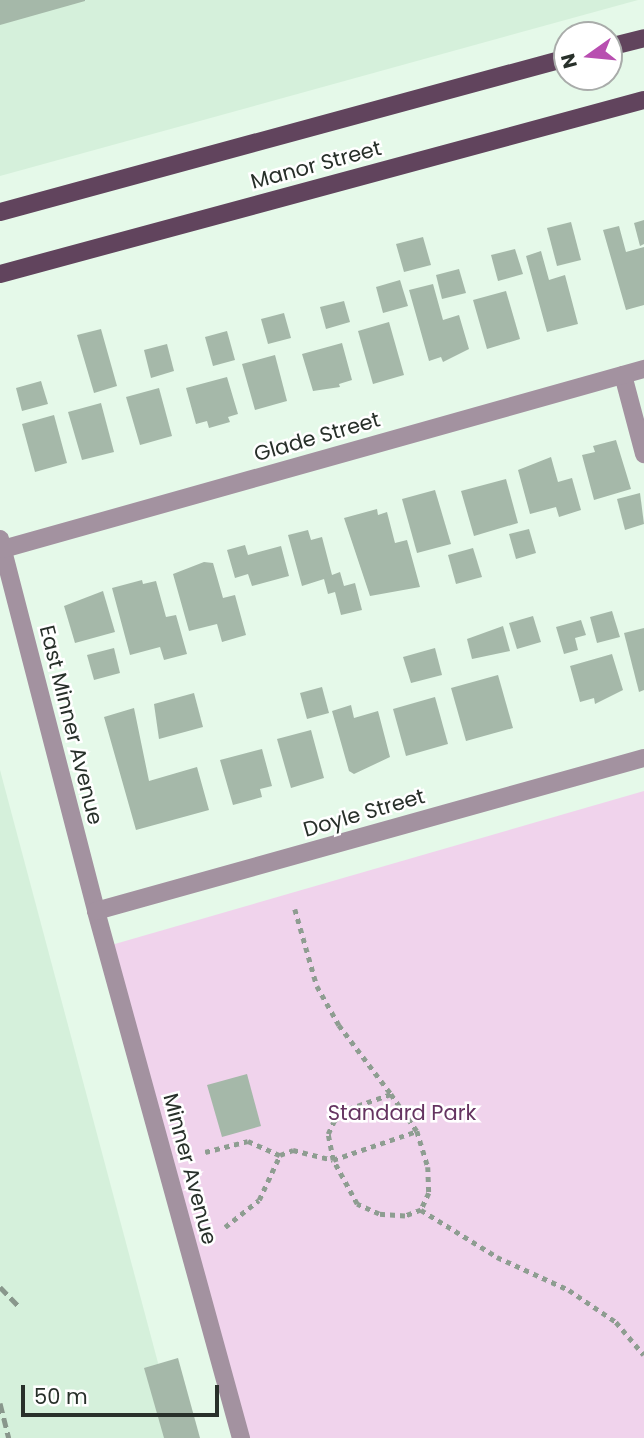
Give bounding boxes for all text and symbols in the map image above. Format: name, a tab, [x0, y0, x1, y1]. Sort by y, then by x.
north arrow	[553, 21, 623, 91]
text: N	[554, 51, 584, 71]
street label: Manor Street	[248, 135, 384, 195]
street label: Glade Street	[251, 407, 383, 467]
street label: East Minner Avenue	[34, 623, 108, 827]
street label: Doyle Street	[300, 784, 428, 842]
street label: Minner Avenue	[158, 1091, 222, 1247]
park label: Standard Park	[328, 1100, 476, 1126]
scale bar	[24, 1372, 222, 1416]
text: 50 m	[34, 1382, 88, 1411]

